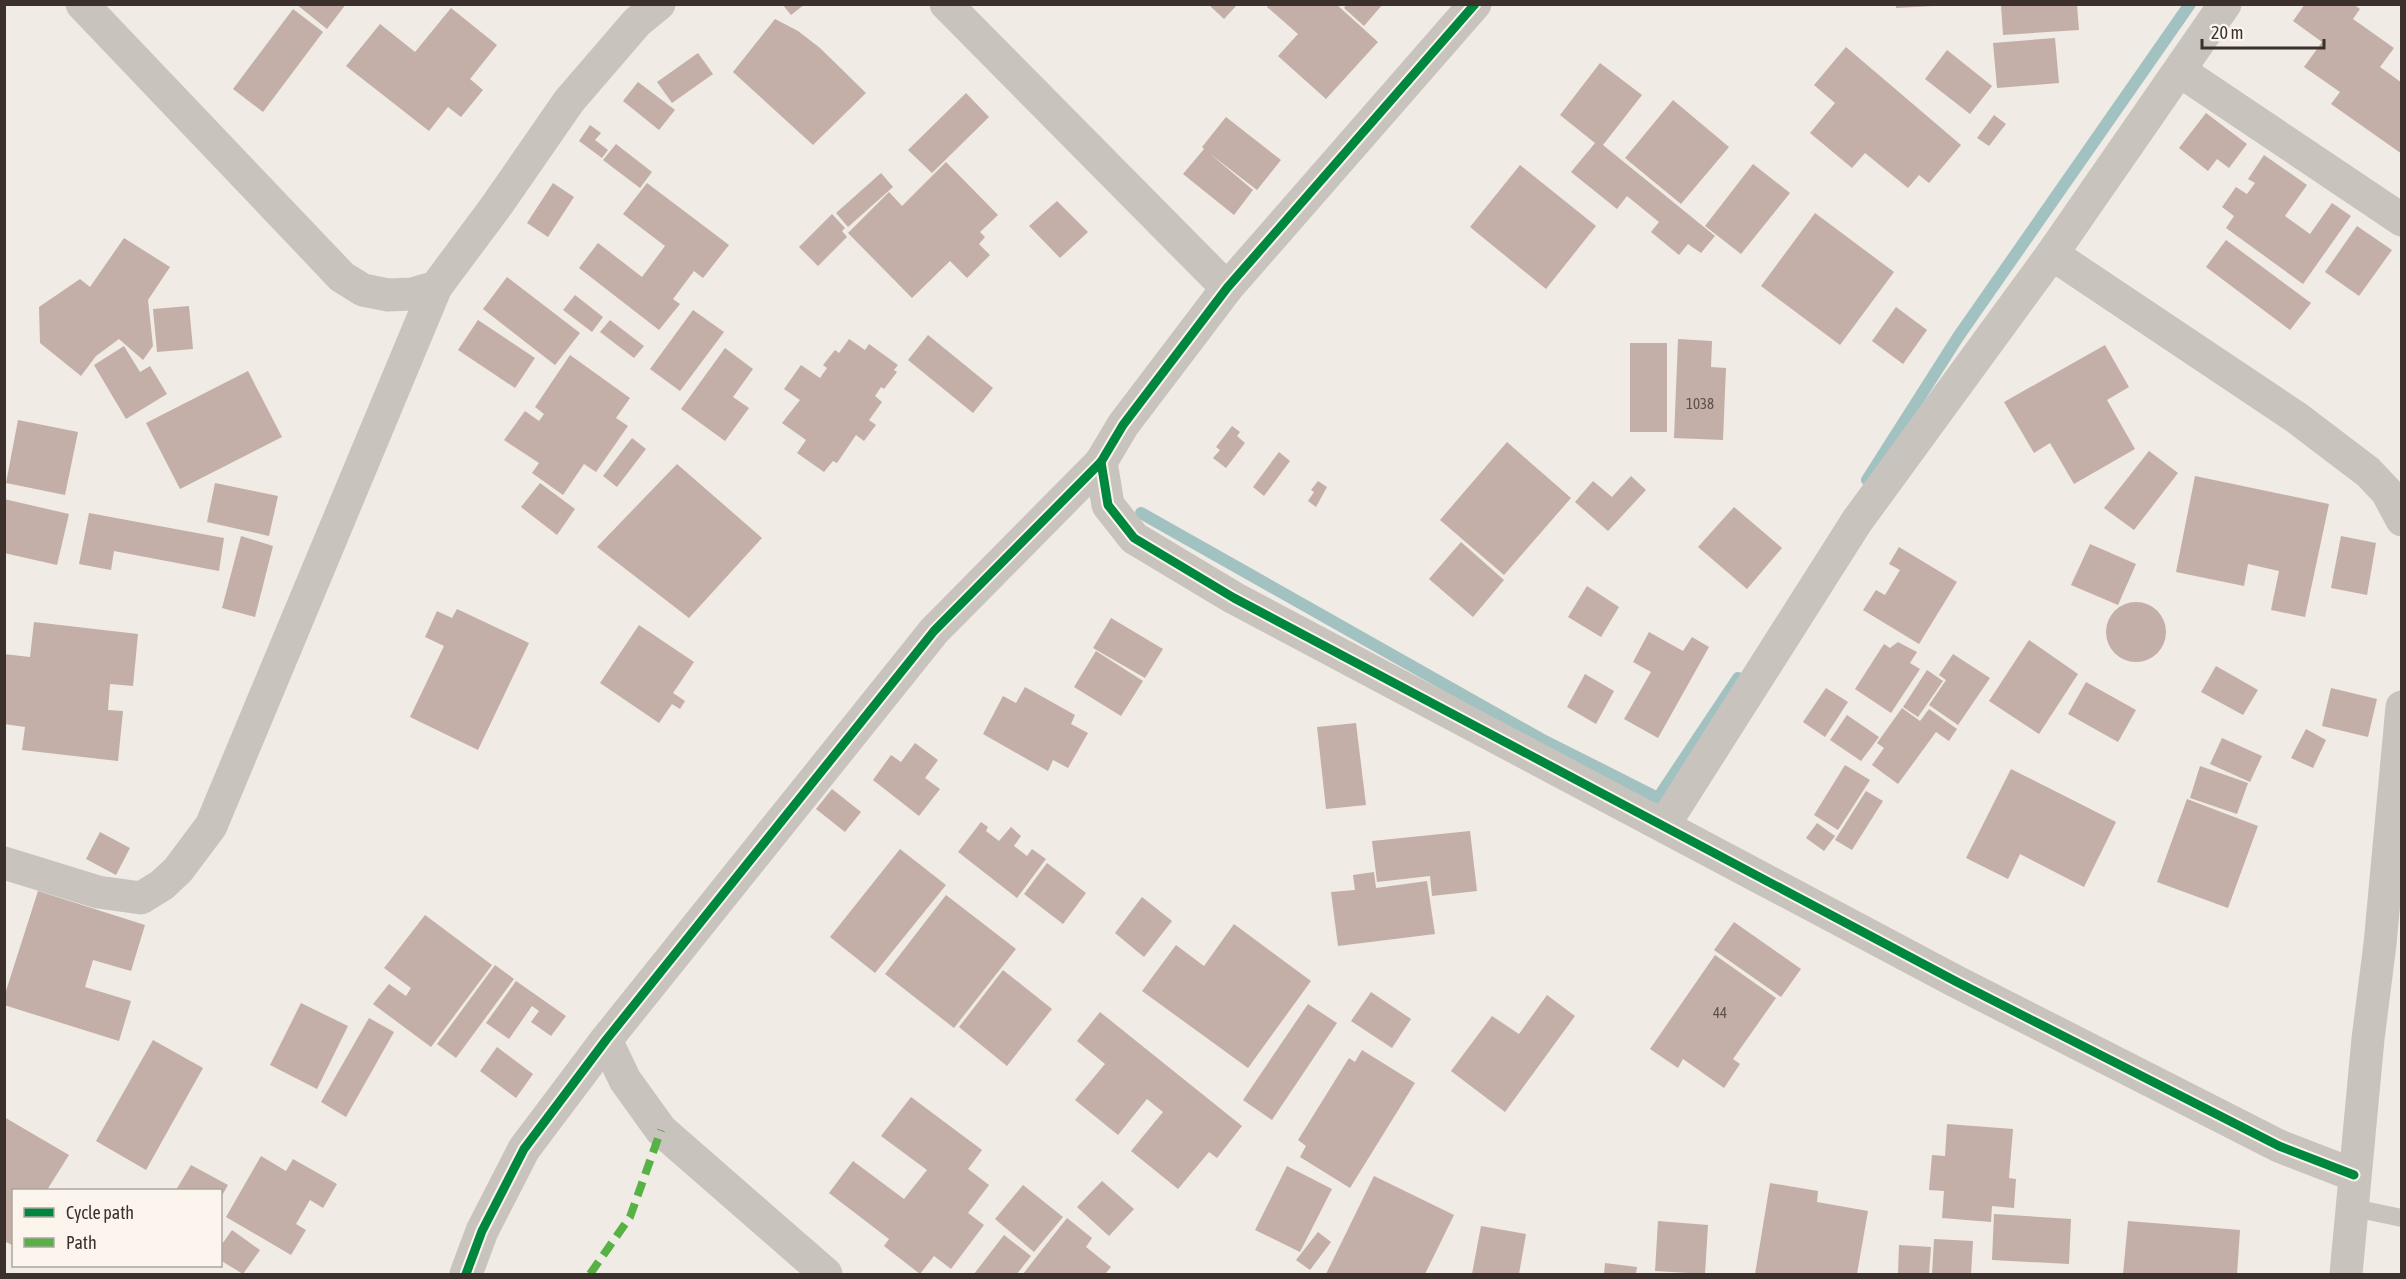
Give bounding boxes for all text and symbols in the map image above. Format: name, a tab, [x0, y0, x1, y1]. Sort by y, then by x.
scale bar	[2202, 12, 2324, 50]
text: 20 m	[2211, 22, 2243, 43]
house number: 1038	[1686, 395, 1714, 412]
house number: 44	[1713, 1004, 1727, 1021]
legend	[12, 1189, 222, 1267]
text: Cycle path	[66, 1202, 134, 1223]
text: Path	[66, 1232, 97, 1253]

